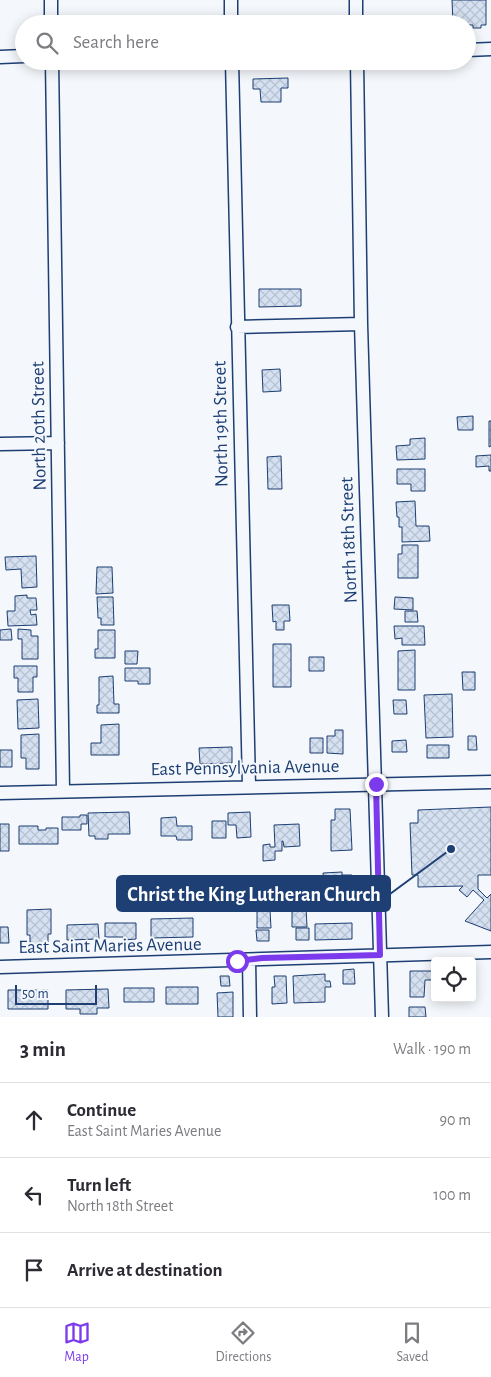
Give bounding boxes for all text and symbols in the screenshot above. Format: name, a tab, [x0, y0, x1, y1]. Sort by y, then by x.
search box	[15, 15, 476, 70]
icon: search	[33, 29, 61, 57]
text: Search here	[73, 33, 159, 52]
street label: North 20th Street	[28, 361, 50, 491]
street label: North 19th Street	[210, 361, 232, 487]
street label: North 18th Street	[337, 477, 361, 603]
street label: East Pennsylvania Avenue	[150, 757, 340, 779]
route end	[365, 773, 388, 796]
callout: Christ the King Lutheran Church	[117, 876, 390, 911]
text: Christ the King Lutheran Church	[127, 885, 381, 905]
street label: East Saint Maries Avenue	[18, 935, 202, 957]
route start	[226, 950, 249, 973]
map controls	[431, 957, 476, 1002]
button: locate	[431, 957, 476, 1002]
scale bar	[15, 982, 98, 1005]
text: 50 m	[22, 987, 49, 1001]
text: 3 min	[20, 1039, 66, 1060]
text: Walk · 190 m	[393, 1041, 471, 1057]
text: Continue	[67, 1101, 136, 1120]
icon: ahead	[20, 1106, 48, 1134]
text: 90 m	[440, 1112, 471, 1128]
text: East Saint Maries Avenue	[67, 1123, 221, 1139]
text: Turn left	[67, 1176, 131, 1195]
icon: left	[20, 1181, 48, 1209]
text: 100 m	[433, 1187, 471, 1203]
text: North 18th Street	[67, 1198, 173, 1214]
icon: arrive	[20, 1256, 48, 1284]
text: Arrive at destination	[67, 1261, 223, 1280]
tab: Map	[63, 1319, 91, 1366]
tab: Directions	[216, 1319, 271, 1366]
tab: Saved	[396, 1319, 428, 1366]

